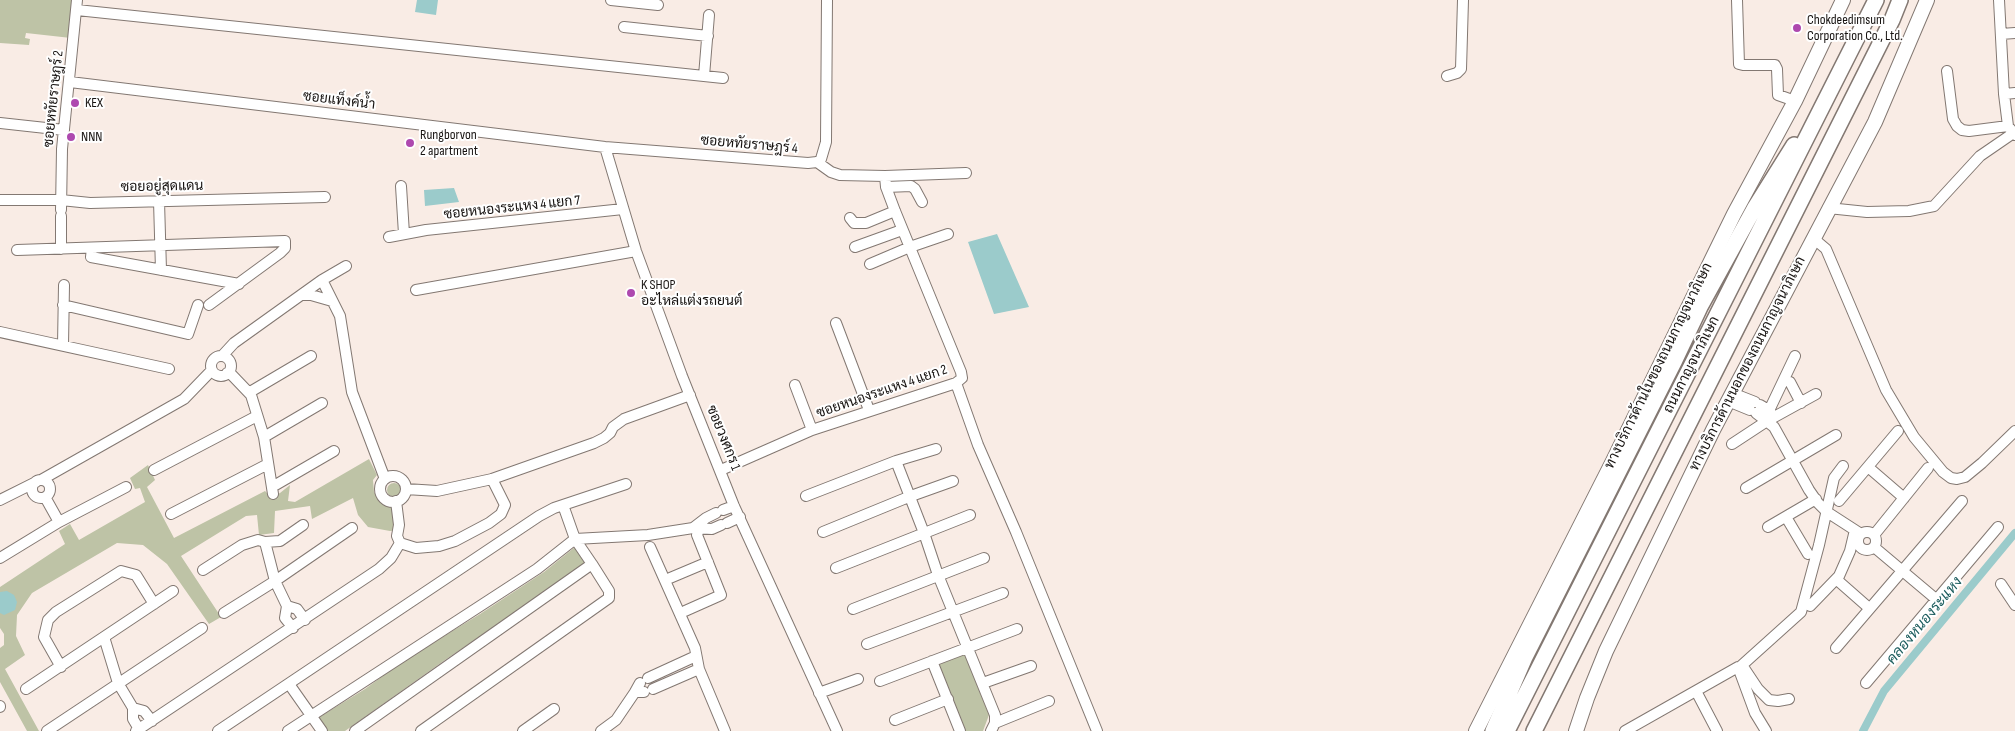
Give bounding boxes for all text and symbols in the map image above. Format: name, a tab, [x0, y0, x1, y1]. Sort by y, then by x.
place label: Chokdeedimsum Corporation Co., Ltd.	[1807, 12, 1903, 44]
marker: Chokdeedimsum Corporation Co., Ltd.	[1791, 22, 1803, 34]
street label: ซอยหทัยราษฎร์ 2	[41, 50, 67, 148]
street label: ซอยแท็งค์น้ำ	[302, 88, 376, 114]
place label: KEX	[85, 95, 103, 111]
marker: KEX	[69, 97, 81, 109]
place label: Rungborvon 2 apartment	[420, 127, 478, 160]
place label: NNN	[81, 129, 102, 145]
marker: NNN	[65, 131, 77, 143]
street label: ซอยหทัยราษฎร์ 4	[700, 132, 798, 158]
marker: Rungborvon 2 apartment	[404, 137, 416, 149]
street label: ซอยอยู่สุดแดน	[120, 178, 204, 196]
street label: ซอยหนองระแหง 4 แยก 7	[443, 192, 581, 224]
street label: ทางบริการด้านนอกของถนนกาญจนาภิเษก	[1686, 254, 1810, 474]
street label: ทางบริการด้านในของถนนกาญจนาภิเษก	[1602, 260, 1716, 472]
place label: K SHOP อะไหล่แต่งรถยนต์	[641, 277, 742, 310]
marker: K SHOP อะไหล่แต่งรถยนต์	[625, 287, 637, 299]
street label: ถนนกาญจนาภิเษก	[1660, 314, 1724, 416]
street label: ซอยหนองระแหง 4 แยก 2	[814, 362, 950, 422]
street label: ซอยวงศกร 1	[702, 403, 744, 473]
water label: คลองหนองระแหง	[1883, 574, 1967, 668]

